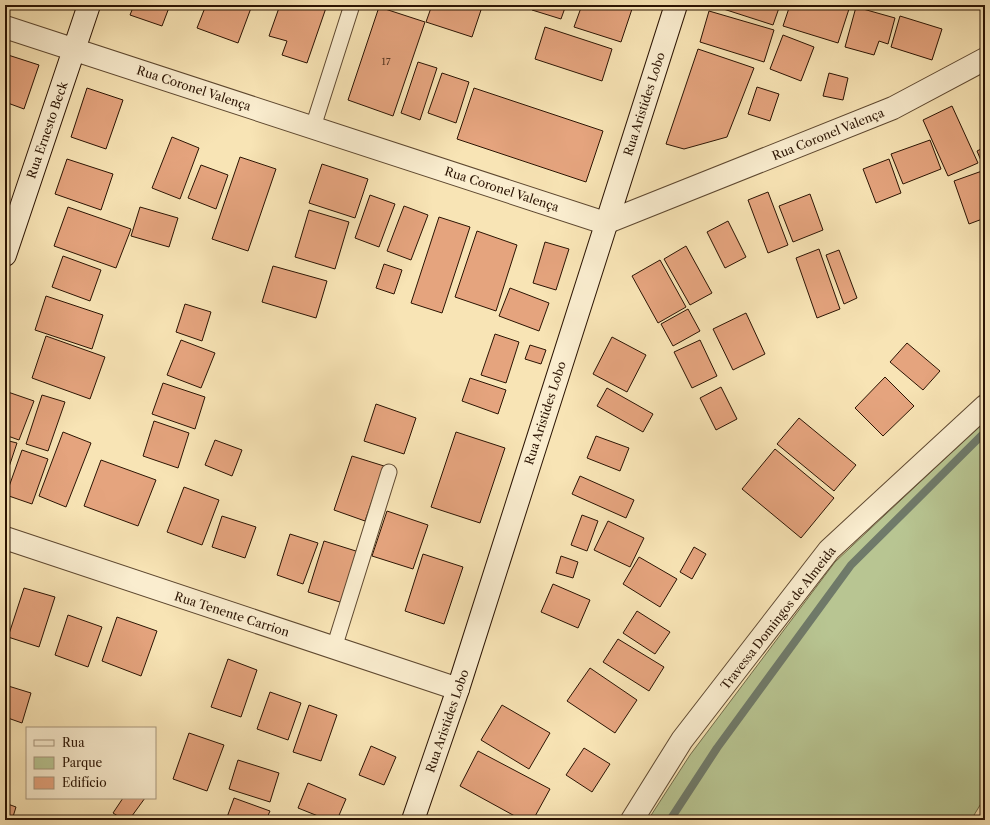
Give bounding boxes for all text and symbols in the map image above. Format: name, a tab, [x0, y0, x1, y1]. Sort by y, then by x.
street label: Rua Aristides Lobo	[620, 50, 668, 158]
house number: 17	[381, 55, 391, 68]
street label: Rua Coronel Valença	[135, 62, 254, 114]
street label: Rua Ernesto Beck	[23, 79, 71, 180]
street label: Rua Coronel Valença	[770, 104, 887, 163]
street label: Rua Coronel Valença	[443, 163, 562, 215]
street label: Rua Aristides Lobo	[521, 359, 569, 467]
street label: Travessa Domingos de Almeida	[717, 543, 839, 693]
street label: Rua Tenente Carrion	[173, 588, 292, 640]
street label: Rua Aristides Lobo	[422, 668, 472, 774]
legend	[26, 727, 156, 799]
text: Rua	[62, 735, 85, 750]
text: Parque	[62, 755, 103, 770]
text: Edifício	[62, 775, 107, 790]

